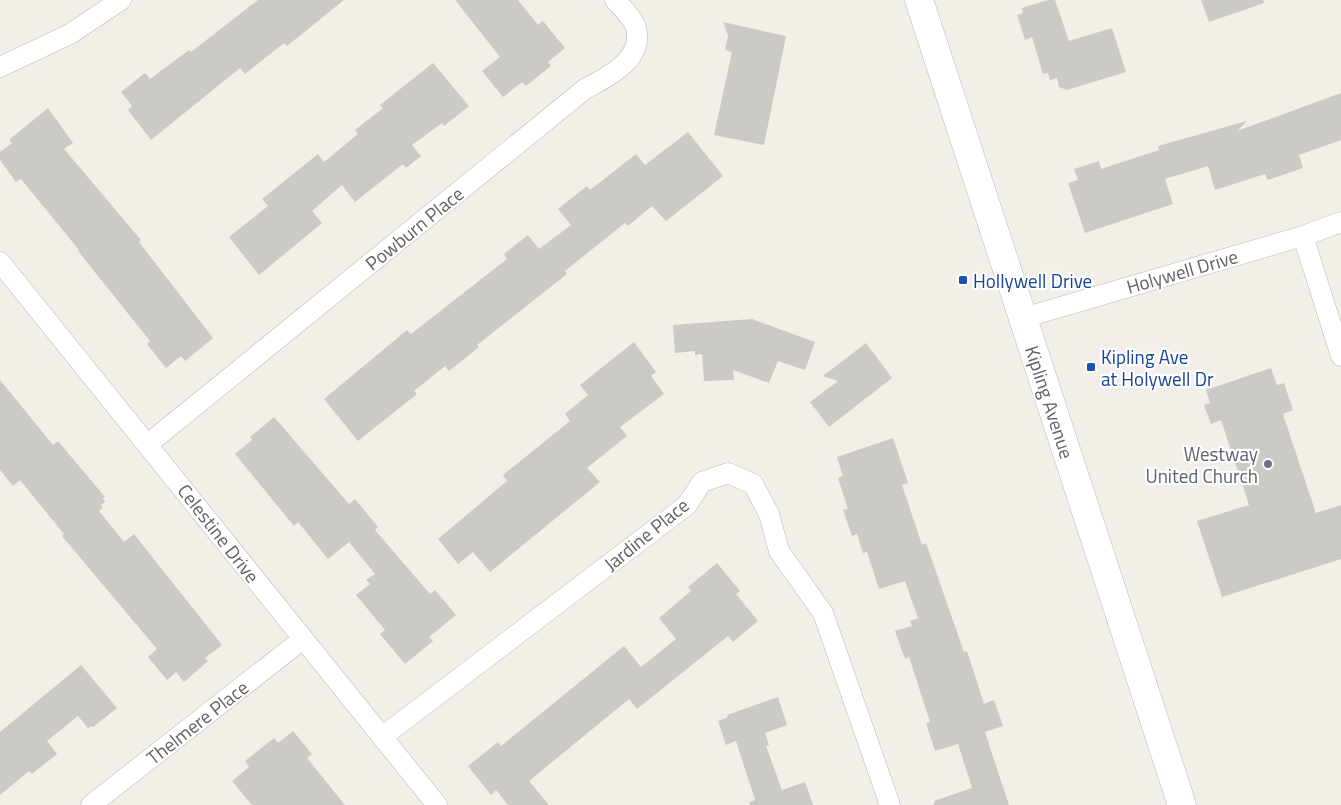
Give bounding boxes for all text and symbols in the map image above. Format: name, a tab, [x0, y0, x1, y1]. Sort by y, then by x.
street label: Powburn Place	[358, 179, 470, 277]
street label: Holywell Drive	[1123, 241, 1241, 301]
place label: Hollywell Drive	[973, 266, 1092, 295]
marker: Hollywell Drive	[957, 274, 969, 286]
street label: Kipling Avenue	[1018, 342, 1082, 462]
place label: Kipling Ave at Holywell Dr	[1101, 342, 1214, 393]
marker: Kipling Ave at Holywell Dr	[1085, 361, 1097, 373]
place label: Westway United Church	[1145, 439, 1258, 490]
marker: Westway United Church	[1262, 458, 1274, 470]
street label: Celestine Drive	[171, 477, 267, 589]
street label: Jardine Place	[597, 490, 695, 578]
street label: Thelmere Place	[140, 673, 254, 771]

